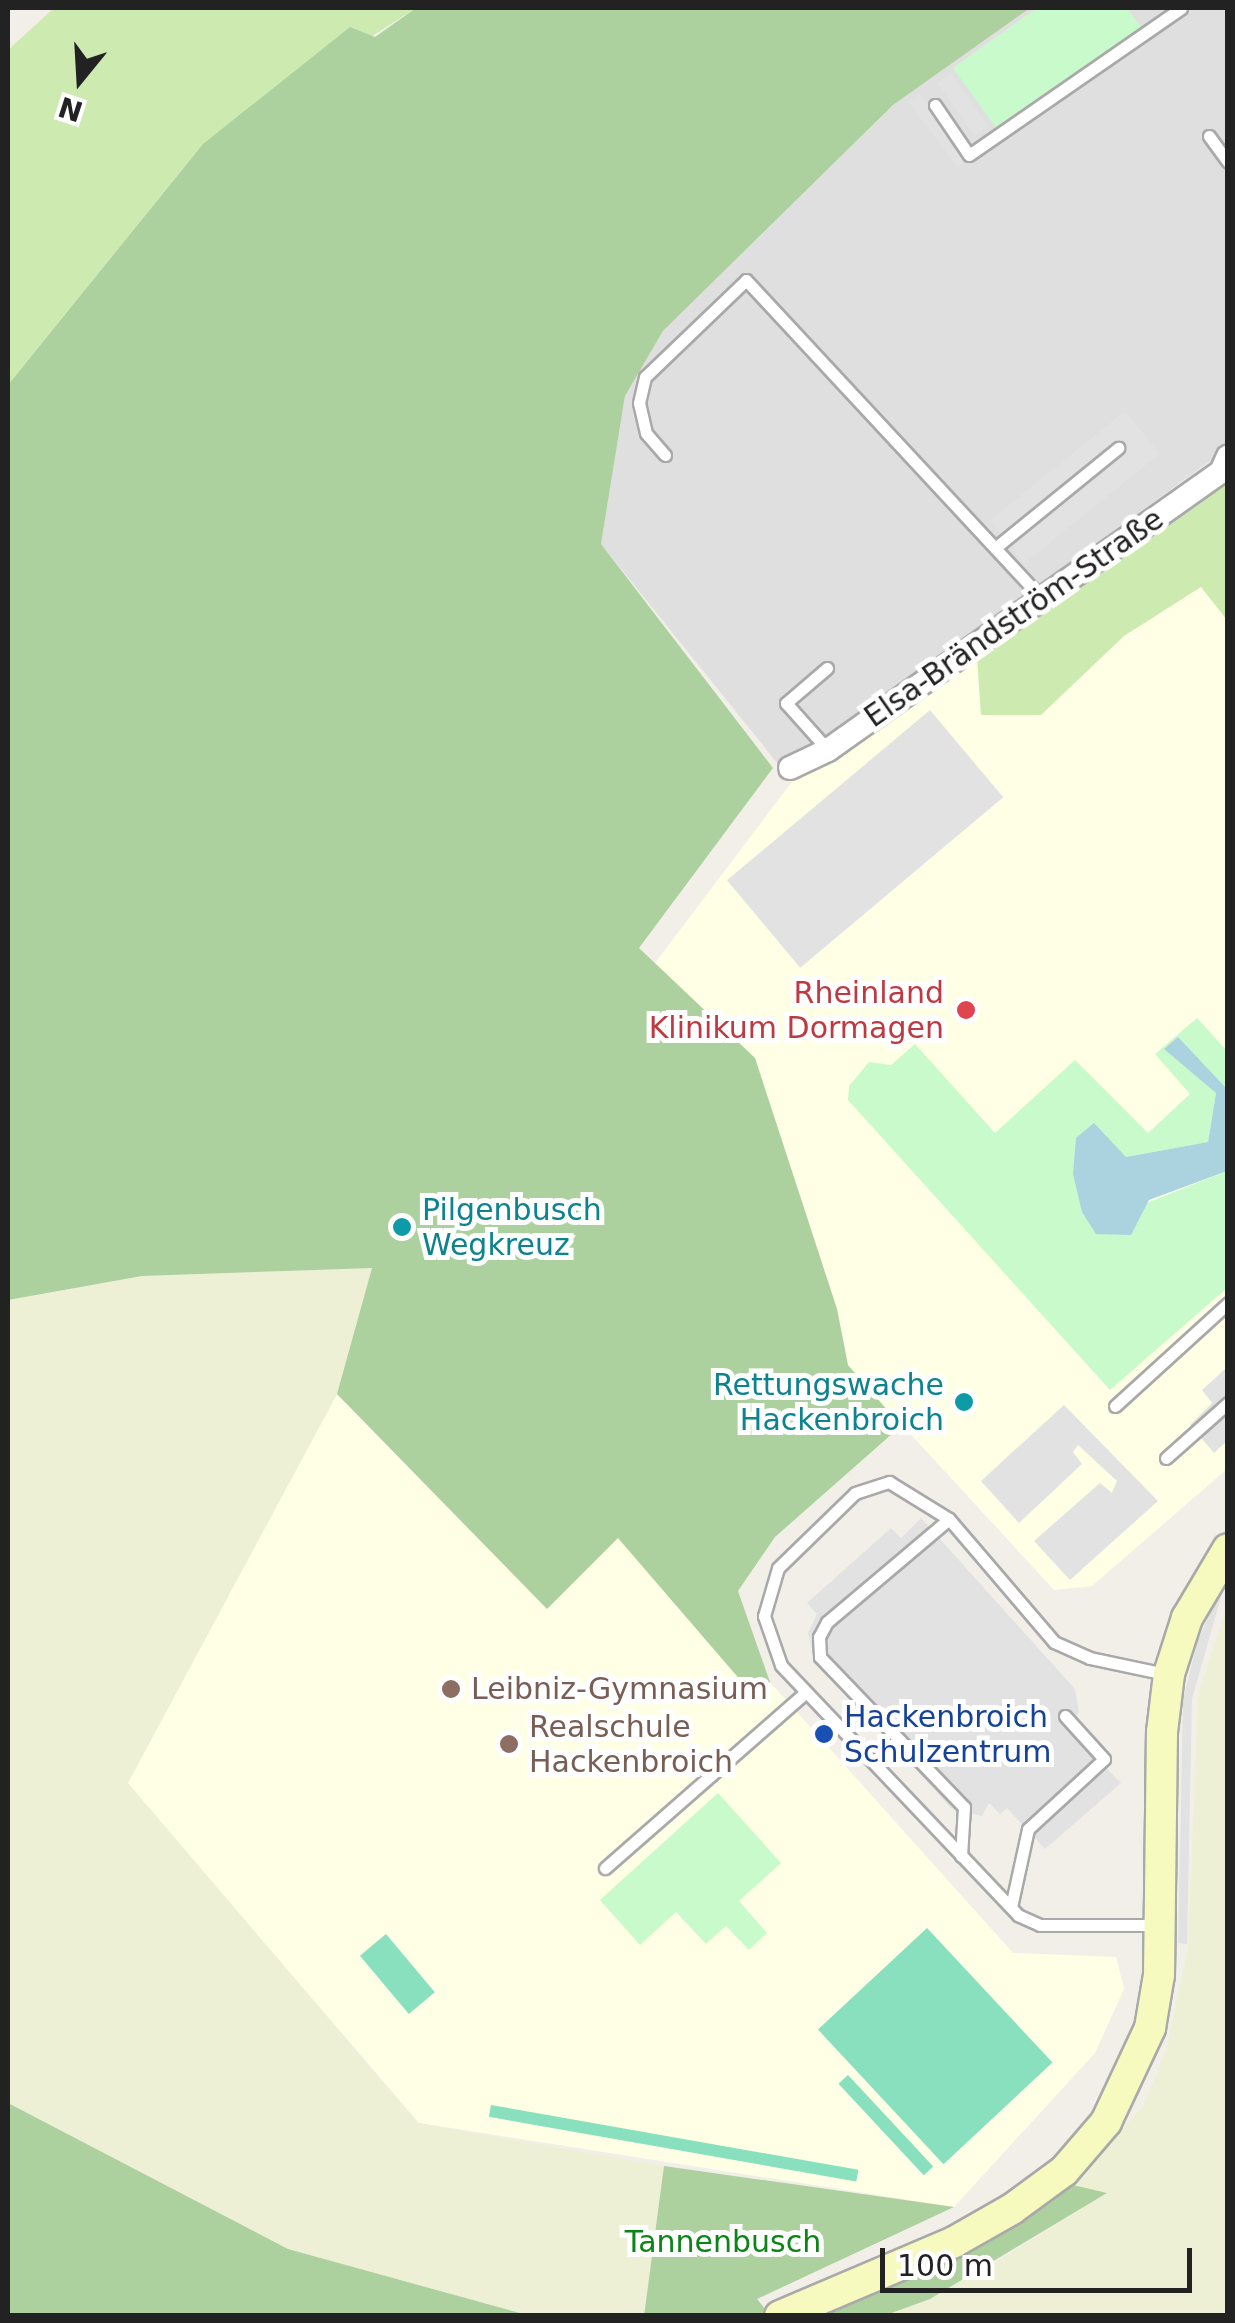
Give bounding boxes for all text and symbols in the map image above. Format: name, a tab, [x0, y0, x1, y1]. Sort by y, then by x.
north arrow	[30, 30, 130, 130]
text: N	[54, 90, 87, 128]
street label: Elsa-Brändström-Straße	[858, 501, 1170, 735]
place label: Rheinland Klinikum Dormagen	[649, 975, 944, 1046]
marker: Rheinland Klinikum Dormagen	[953, 997, 979, 1023]
place label: Pilgenbusch Wegkreuz	[422, 1192, 602, 1262]
marker: Pilgenbusch Wegkreuz	[391, 1216, 413, 1238]
place label: Rettungswache Hackenbroich	[713, 1367, 944, 1438]
marker: Rettungswache Hackenbroich	[953, 1391, 975, 1413]
place label: Leibniz-Gymnasium	[471, 1671, 768, 1707]
marker: Leibniz-Gymnasium	[440, 1678, 462, 1700]
place label: Hackenbroich Schulzentrum	[844, 1699, 1051, 1770]
place label: Realschule Hackenbroich	[529, 1709, 733, 1780]
marker: Hackenbroich Schulzentrum	[813, 1723, 835, 1745]
marker: Realschule Hackenbroich	[498, 1733, 520, 1755]
park label: Tannenbusch	[625, 2224, 821, 2260]
scale bar	[885, 2228, 1198, 2290]
text: 100 m	[897, 2248, 993, 2283]

